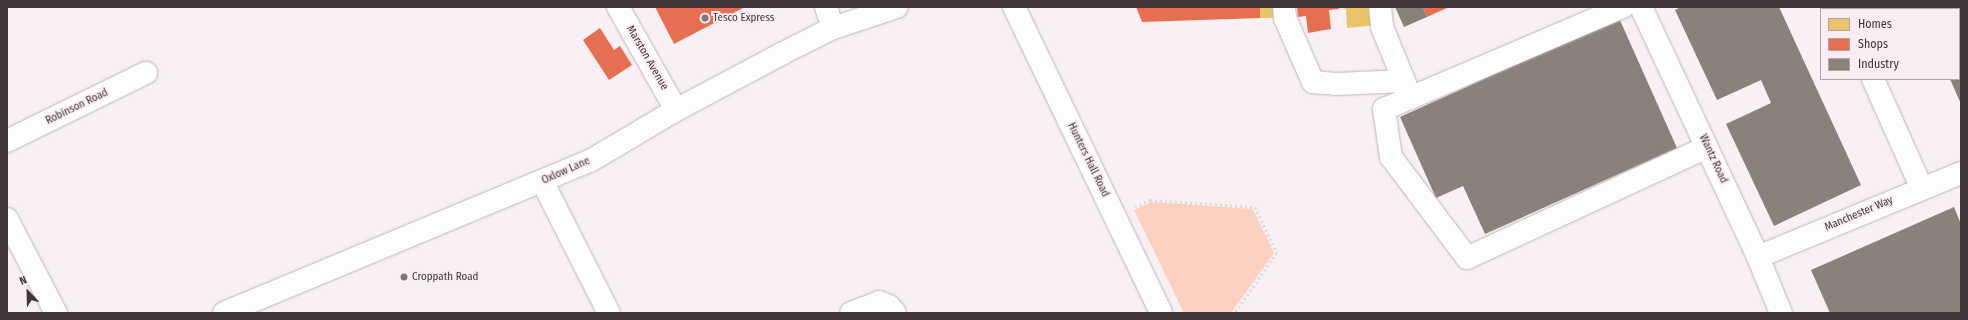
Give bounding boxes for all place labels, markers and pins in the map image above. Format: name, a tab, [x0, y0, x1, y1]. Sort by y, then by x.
place label: Tesco Express	[713, 11, 775, 25]
marker: Tesco Express	[700, 13, 710, 23]
place label: Croppath Road	[412, 270, 479, 284]
marker: Croppath Road	[399, 272, 409, 282]

